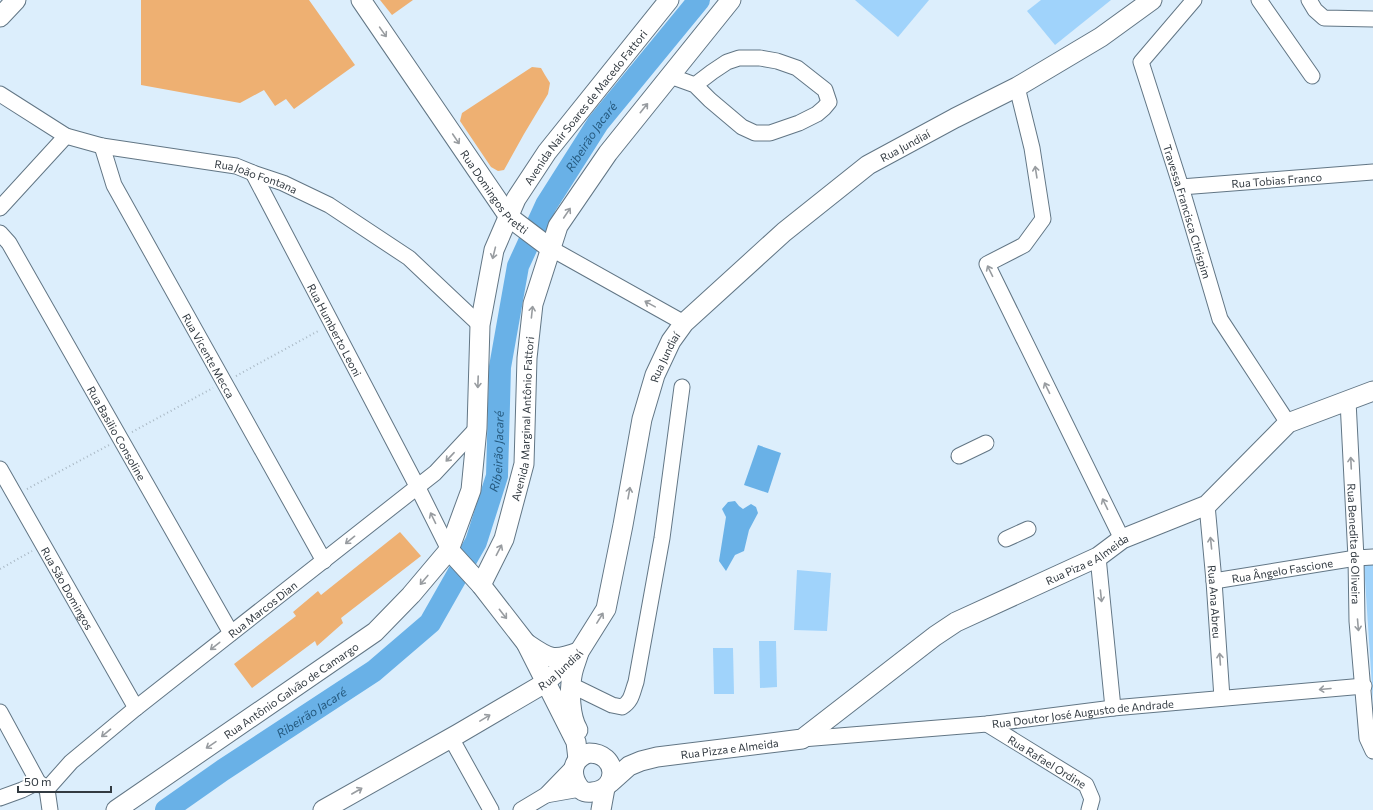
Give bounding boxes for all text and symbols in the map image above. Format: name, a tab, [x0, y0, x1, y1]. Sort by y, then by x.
one-way arrow	[379, 26, 387, 37]
street label: Avenida Nair Soares de Macedo Fattori	[521, 27, 649, 187]
water label: Ribeirão Jacaré	[562, 98, 620, 174]
one-way arrow	[639, 103, 648, 114]
street label: Rua Jundiaí	[878, 126, 933, 164]
one-way arrow	[452, 134, 460, 145]
street label: Travessa Francisca Chrispim	[1161, 143, 1214, 280]
street label: Rua Domingos Pretti	[458, 147, 531, 236]
street label: Rua João Fontana	[214, 156, 300, 195]
one-way arrow	[1031, 165, 1039, 178]
street label: Rua Tobias Franco	[1231, 169, 1323, 190]
one-way arrow	[563, 208, 571, 219]
one-way arrow	[489, 247, 497, 260]
one-way arrow	[986, 265, 993, 277]
street label: Rua Humberto Leoni	[305, 281, 365, 379]
one-way arrow	[644, 299, 656, 307]
one-way arrow	[528, 306, 536, 319]
street label: Rua Vicente Mecca	[180, 311, 238, 400]
street label: Rua Jundiaí	[647, 328, 683, 384]
street label: Avenida Marginal Antônio Fattori	[508, 336, 536, 502]
one-way arrow	[475, 375, 482, 388]
one-way arrow	[1043, 382, 1050, 394]
street label: Rua Basilio Consoline	[85, 384, 149, 482]
water label: Ribeirão Jacaré	[486, 410, 506, 493]
one-way arrow	[445, 452, 455, 462]
one-way arrow	[1347, 457, 1355, 470]
street label: Rua Benedita de Oliveira	[1346, 483, 1363, 604]
one-way arrow	[626, 486, 634, 499]
one-way arrow	[1101, 498, 1108, 510]
one-way arrow	[429, 512, 436, 524]
street label: Rua Piza e Almeida	[1043, 531, 1130, 587]
one-way arrow	[345, 535, 356, 544]
one-way arrow	[1207, 537, 1214, 550]
street label: Rua São Domingos	[39, 544, 96, 632]
one-way arrow	[496, 544, 503, 556]
street label: Rua Ângelo Fascione	[1231, 555, 1334, 585]
street label: Rua Ana Abreu	[1206, 564, 1224, 639]
one-way arrow	[419, 575, 428, 586]
street label: Rua Marcos Dian	[225, 578, 299, 640]
one-way arrow	[1098, 589, 1105, 602]
one-way arrow	[499, 608, 508, 619]
one-way arrow	[596, 612, 604, 624]
one-way arrow	[1354, 618, 1361, 631]
street label: Rua Antônio Galvão de Camargo	[221, 639, 361, 741]
one-way arrow	[210, 642, 221, 650]
street label: Rua Jundiaí	[536, 646, 586, 692]
one-way arrow	[1216, 653, 1223, 666]
water label: Ribeirão Jacaré	[273, 684, 349, 740]
one-way arrow	[1319, 686, 1332, 693]
street label: Rua Doutor José Augusto de Andrade	[991, 696, 1174, 730]
one-way arrow	[479, 714, 491, 722]
one-way arrow	[100, 729, 111, 737]
street label: Rua Rafael Ordine	[1006, 732, 1089, 790]
street label: Rua Pizza e Almeida	[680, 735, 779, 761]
one-way arrow	[206, 741, 217, 749]
scale bar	[18, 768, 111, 794]
text: 50 m	[24, 774, 52, 788]
one-way arrow	[351, 786, 363, 794]

